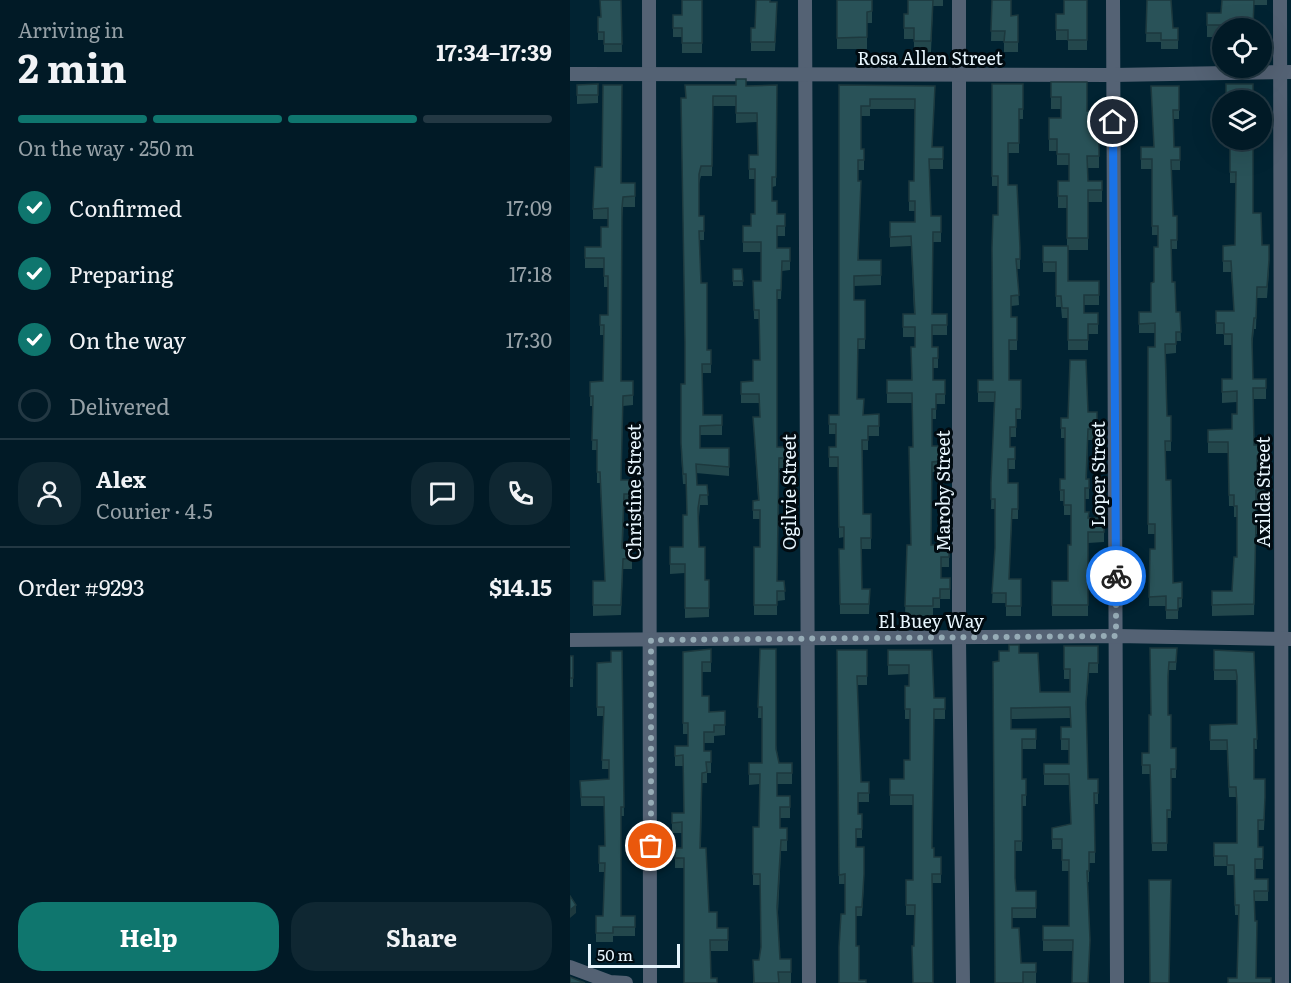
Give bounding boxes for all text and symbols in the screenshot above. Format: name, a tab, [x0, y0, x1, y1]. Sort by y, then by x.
text: Arriving in	[18, 14, 124, 44]
map controls	[1212, 18, 1272, 150]
button: locate	[1212, 18, 1272, 78]
text: 17:34–17:39	[436, 35, 552, 68]
text: 2 min	[18, 37, 127, 95]
street label: Rosa Allen Street	[857, 44, 1003, 71]
button: layers	[1212, 90, 1272, 150]
pin	[1087, 96, 1138, 147]
icon: home	[1096, 105, 1129, 138]
text: On the way · 250 m	[18, 132, 194, 162]
icon: check	[18, 191, 51, 224]
text: Confirmed	[69, 191, 182, 224]
text: 17:09	[506, 192, 552, 222]
icon: check	[18, 257, 51, 290]
text: Preparing	[69, 257, 173, 290]
text: 17:18	[509, 258, 552, 288]
icon: check	[18, 323, 51, 356]
text: On the way	[69, 323, 186, 356]
text: 17:30	[506, 324, 552, 354]
text: Delivered	[69, 389, 170, 422]
street label: Loper Street	[1084, 420, 1111, 527]
street label: Christine Street	[620, 423, 647, 560]
street label: Maroby Street	[929, 429, 956, 552]
street label: Ogilvie Street	[775, 433, 802, 550]
street label: Axilda Street	[1249, 436, 1276, 548]
button: person	[18, 462, 81, 525]
text: Alex	[96, 462, 146, 495]
button: chat	[411, 462, 474, 525]
button: phone	[489, 462, 552, 525]
text: Courier · 4.5	[96, 495, 213, 525]
courier	[1086, 546, 1146, 606]
icon: bike	[1100, 560, 1133, 593]
text: Order #9293	[18, 570, 145, 603]
text: $14.15	[489, 570, 552, 603]
street label: El Buey Way	[878, 607, 985, 634]
pin	[625, 820, 676, 871]
icon: bag	[634, 829, 667, 862]
button: Help	[18, 902, 279, 971]
button: Share	[291, 902, 552, 971]
scale bar	[588, 941, 680, 968]
text: 50 m	[597, 942, 633, 966]

